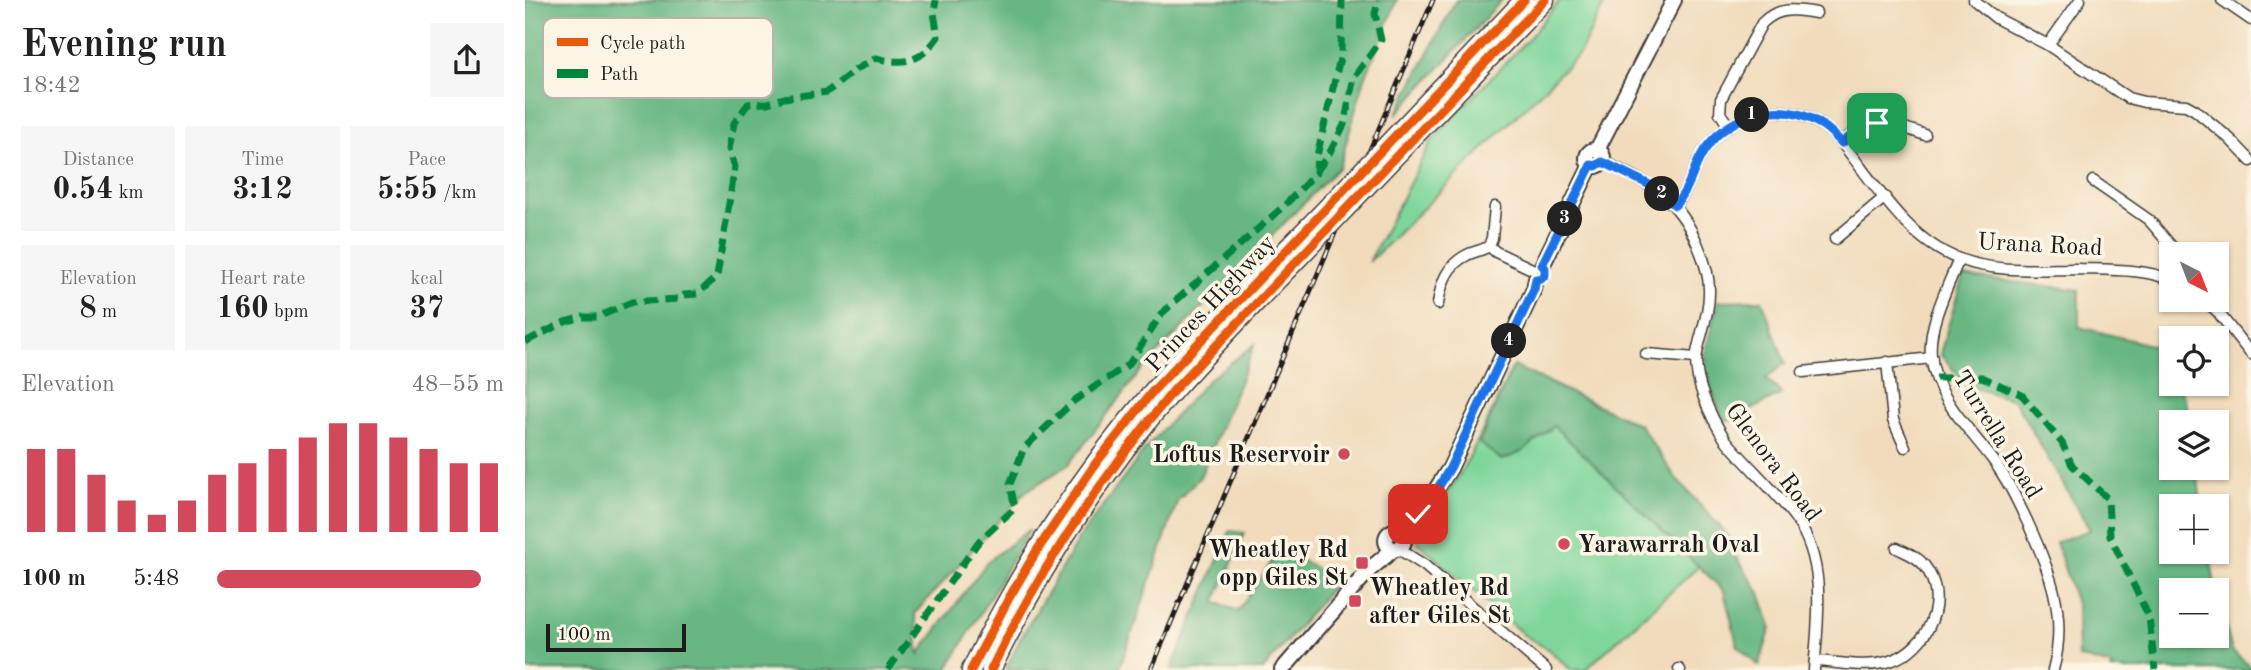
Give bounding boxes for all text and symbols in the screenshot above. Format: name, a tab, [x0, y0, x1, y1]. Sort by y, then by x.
legend	[543, 18, 773, 98]
button: share	[430, 23, 504, 97]
text: Evening run	[21, 27, 227, 65]
text: Cycle path	[600, 35, 686, 54]
text: Path	[600, 66, 638, 85]
text: 18:42	[21, 74, 81, 97]
pin	[1847, 93, 1907, 153]
pin: 1	[1735, 97, 1769, 132]
icon: arrive	[1858, 104, 1896, 142]
text: 1	[1746, 105, 1757, 124]
text: Distance	[62, 151, 134, 170]
text: Time	[241, 151, 284, 170]
text: Pace	[408, 151, 446, 170]
text: 0.54	[53, 175, 113, 205]
text: 3:12	[232, 175, 293, 205]
text: 5:55	[377, 175, 438, 205]
pin: 2	[1645, 176, 1679, 212]
text: km	[113, 184, 144, 203]
text: /km	[438, 184, 477, 203]
text: 2	[1656, 184, 1667, 203]
pin: 3	[1548, 202, 1583, 236]
text: 3	[1559, 209, 1570, 228]
street label: Princes Highway	[1142, 231, 1281, 378]
street label: Urana Road	[1977, 231, 2103, 261]
north arrow	[2159, 242, 2229, 312]
map controls	[2159, 242, 2229, 648]
text: Elevation	[60, 270, 137, 289]
text: Heart rate	[220, 270, 305, 289]
text: kcal	[410, 270, 443, 289]
text: 8	[79, 294, 97, 324]
text: 160	[216, 294, 269, 324]
text: 37	[409, 294, 444, 324]
text: m	[97, 303, 117, 322]
text: bpm	[269, 303, 309, 322]
pin: 4	[1492, 324, 1527, 358]
button: locate	[2159, 326, 2229, 396]
text: 4	[1503, 331, 1514, 350]
street label: Turrella Road	[1948, 367, 2045, 503]
text: Elevation	[21, 373, 115, 396]
text: 48–55 m	[412, 373, 504, 396]
street label: Glenora Road	[1720, 399, 1825, 527]
button: layers	[2159, 410, 2229, 480]
place label: Loftus Reservoir	[1153, 444, 1330, 468]
marker: Loftus Reservoir	[1336, 446, 1352, 462]
pin	[1388, 484, 1448, 544]
button: +	[2159, 494, 2229, 564]
icon: check	[1399, 495, 1437, 533]
place label: Yarawarrah Oval	[1578, 534, 1760, 558]
marker: Yarawarrah Oval	[1556, 536, 1572, 552]
place label: Wheatley Rd opp Giles St	[1208, 539, 1348, 591]
marker: Wheatley Rd opp Giles St	[1354, 555, 1370, 571]
text: 100 m	[21, 567, 86, 590]
text: 5:48	[133, 567, 179, 590]
place label: Wheatley Rd after Giles St	[1369, 577, 1511, 629]
button: −	[2159, 578, 2229, 648]
marker: Wheatley Rd after Giles St	[1347, 593, 1363, 609]
scale bar	[546, 621, 686, 653]
text: 100 m	[557, 626, 610, 645]

